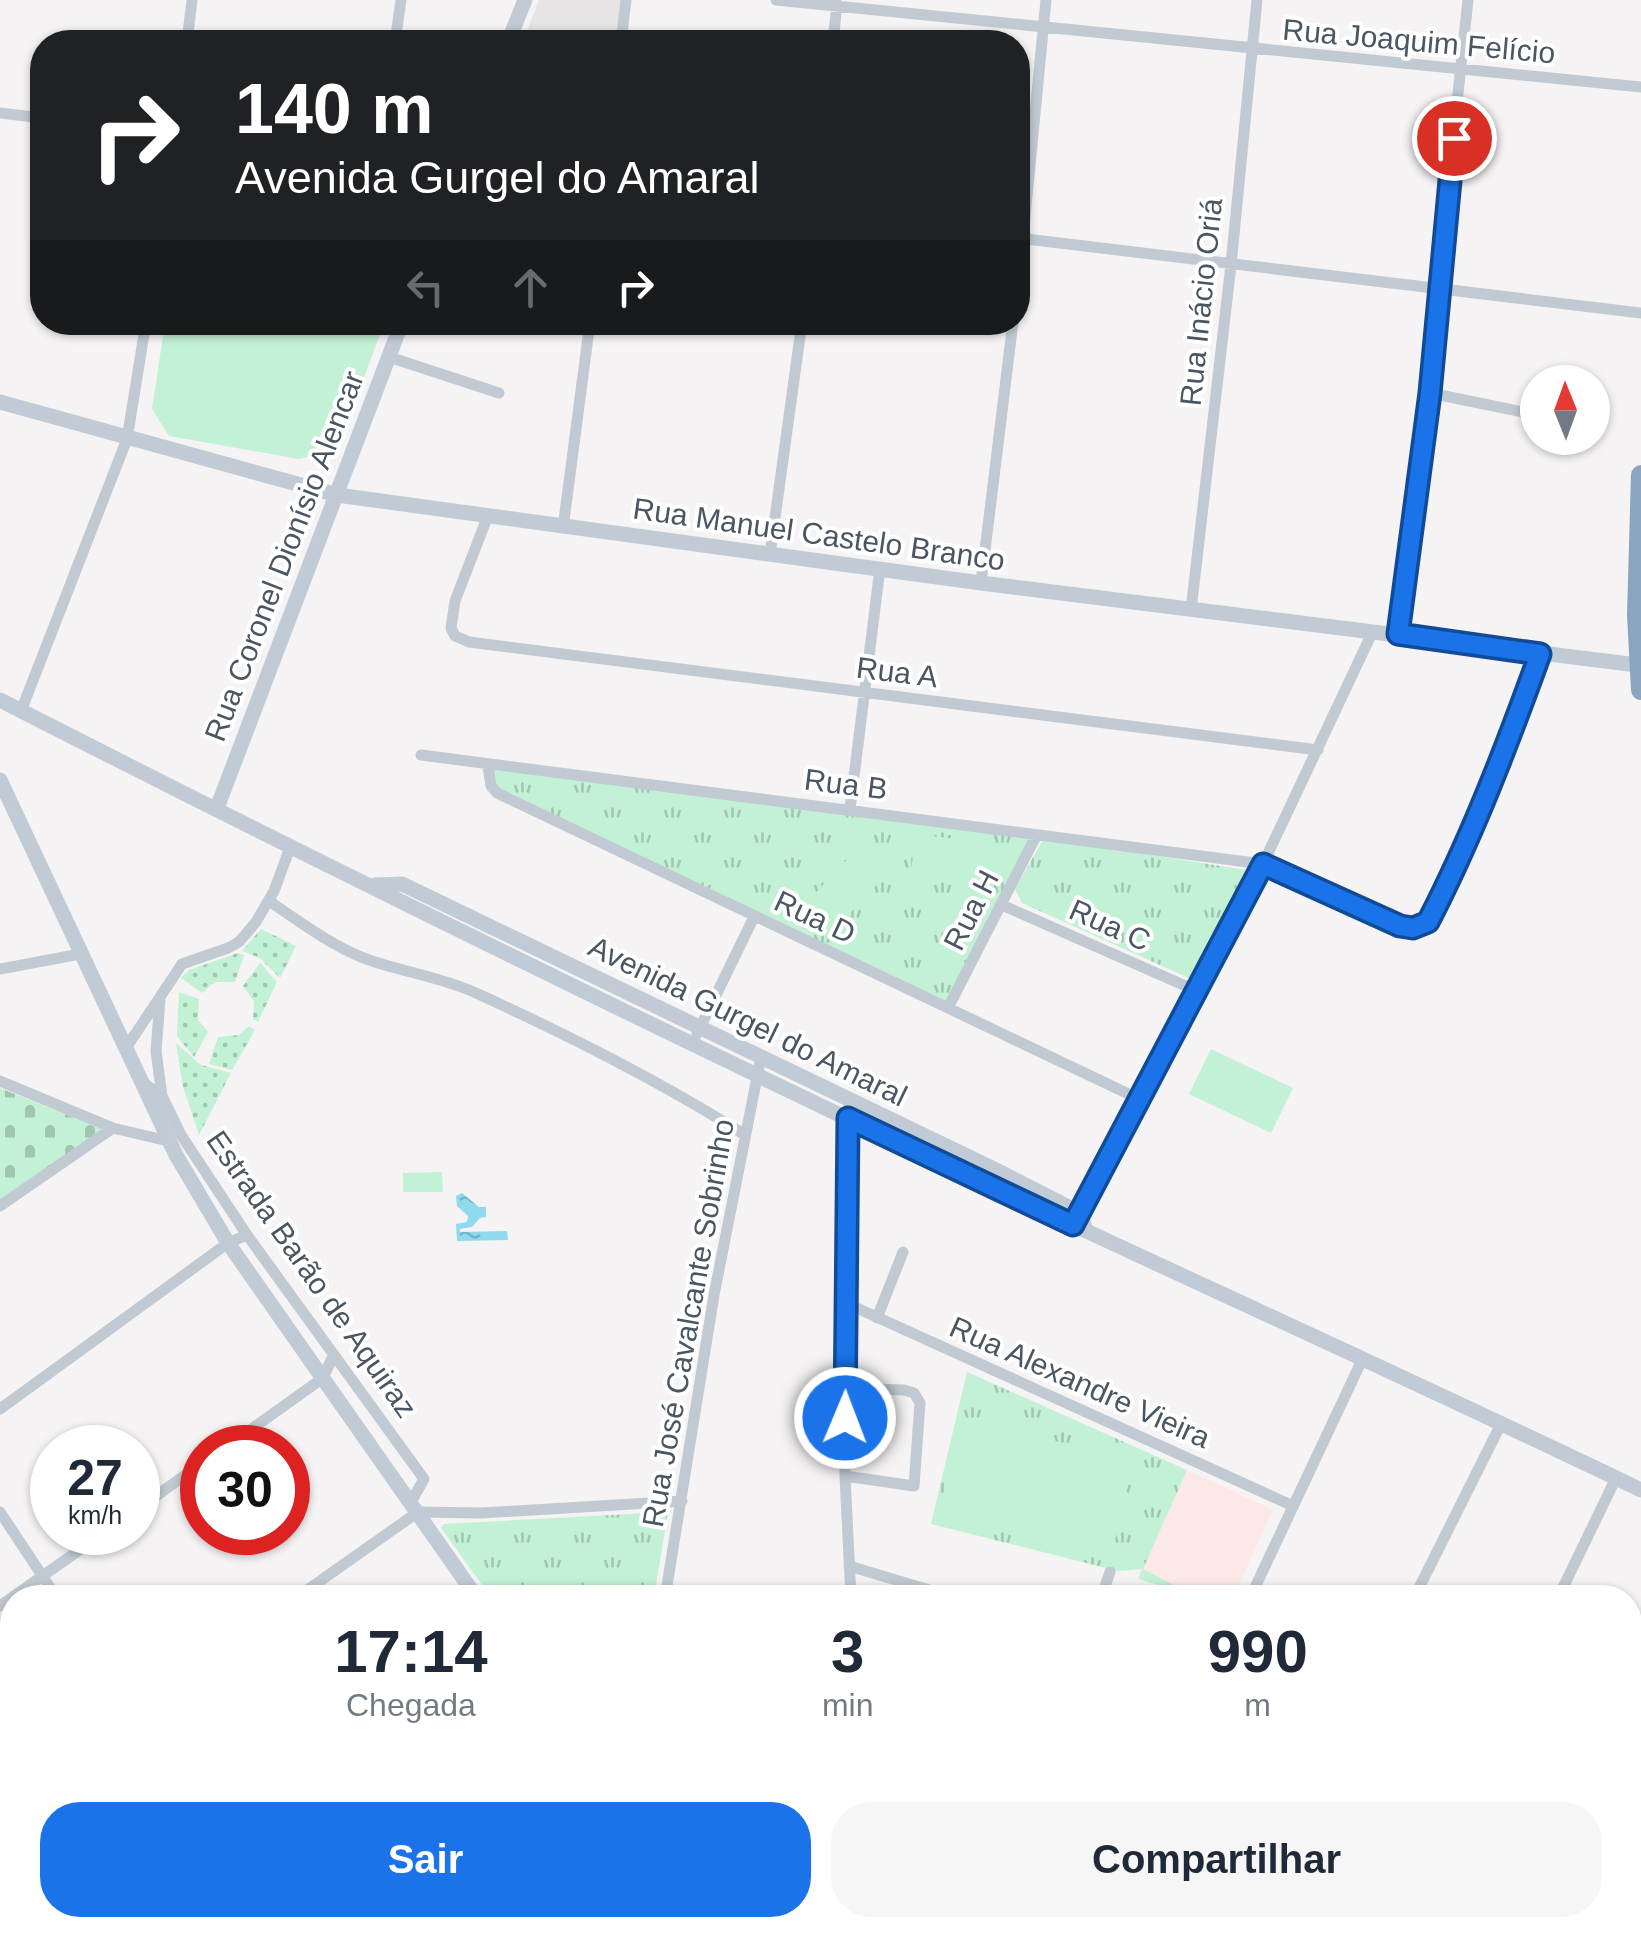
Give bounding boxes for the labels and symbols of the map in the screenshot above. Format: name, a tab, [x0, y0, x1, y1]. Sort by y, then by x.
street label: Rua Joaquim Felício	[1281, 13, 1557, 69]
pin	[1412, 96, 1497, 181]
street label: Rua Inácio Oriá	[1174, 196, 1228, 407]
north arrow	[1520, 365, 1610, 455]
street label: Rua Coronel Dionísio Alencar	[198, 366, 370, 746]
street label: Rua Manuel Castelo Branco	[631, 492, 1007, 576]
street label: Rua A	[854, 651, 940, 693]
street label: Rua B	[803, 763, 889, 805]
street label: Rua H	[937, 865, 1005, 955]
street label: Rua D	[769, 884, 861, 950]
street label: Rua C	[1064, 893, 1156, 957]
street label: Avenida Gurgel do Amaral	[584, 930, 912, 1112]
street label: Rua José Cavalcante Sobrinho	[636, 1116, 740, 1530]
street label: Estrada Barão de Aquiraz	[200, 1125, 424, 1423]
street label: Rua Alexandre Vieira	[945, 1310, 1215, 1454]
position arrow	[793, 1366, 897, 1470]
speed limit sign: 30	[180, 1425, 310, 1555]

